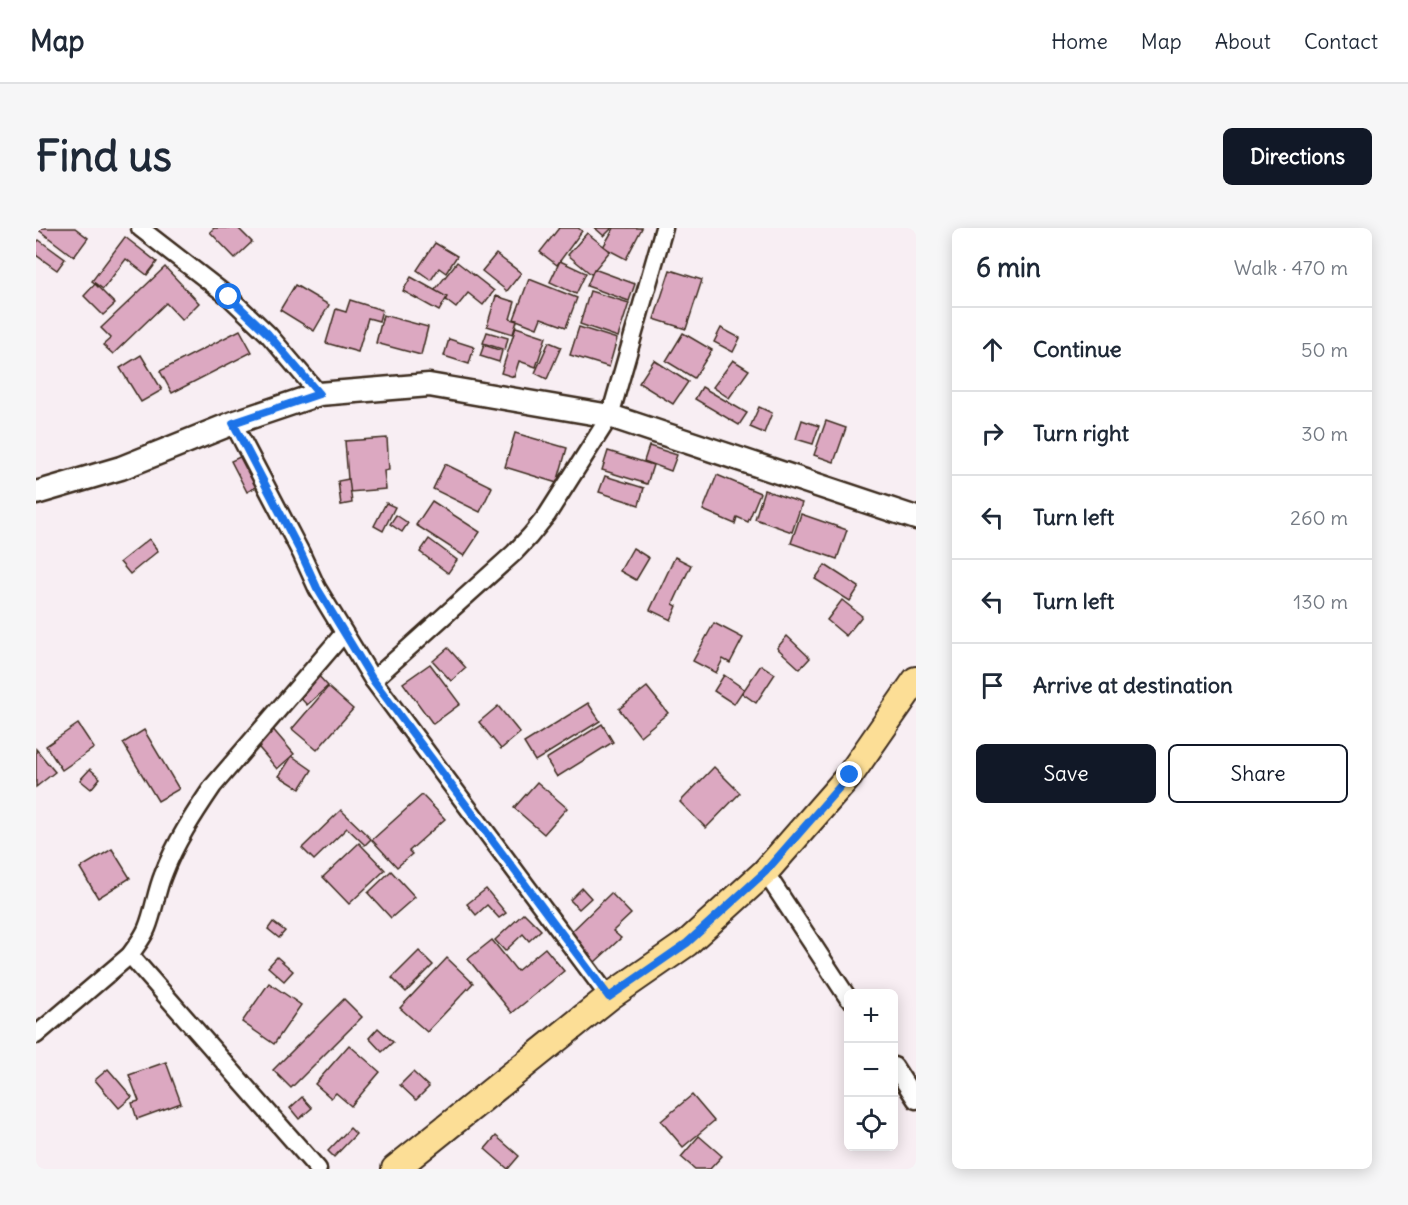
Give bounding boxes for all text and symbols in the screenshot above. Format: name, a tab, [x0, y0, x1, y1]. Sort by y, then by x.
text: Map	[30, 23, 84, 59]
text: Home	[1051, 28, 1108, 55]
text: Map	[1141, 28, 1182, 55]
text: About	[1215, 28, 1271, 55]
text: Contact	[1304, 28, 1378, 55]
button: Directions	[1223, 128, 1372, 185]
text: Find us	[36, 130, 172, 182]
text: 6 min	[976, 251, 1041, 284]
text: Walk · 470 m	[1234, 255, 1348, 280]
route start	[215, 283, 241, 309]
icon: ahead	[976, 333, 1009, 366]
text: Continue	[1033, 335, 1122, 363]
text: 50 m	[1301, 337, 1348, 362]
icon: right	[976, 417, 1009, 450]
text: Turn right	[1033, 419, 1129, 447]
text: 30 m	[1301, 421, 1348, 446]
icon: left	[976, 501, 1009, 534]
text: Turn left	[1033, 503, 1114, 531]
text: 260 m	[1290, 505, 1348, 530]
icon: left	[976, 585, 1009, 618]
text: Turn left	[1033, 587, 1114, 615]
text: 130 m	[1293, 589, 1348, 614]
icon: arrive	[976, 669, 1009, 702]
text: Arrive at destination	[1033, 671, 1233, 699]
button: Save	[976, 744, 1156, 803]
button: Share	[1168, 744, 1348, 803]
route end	[836, 761, 862, 787]
map controls	[844, 989, 898, 1151]
button: +	[844, 989, 898, 1043]
button: −	[844, 1043, 898, 1097]
button: locate	[844, 1097, 898, 1151]

